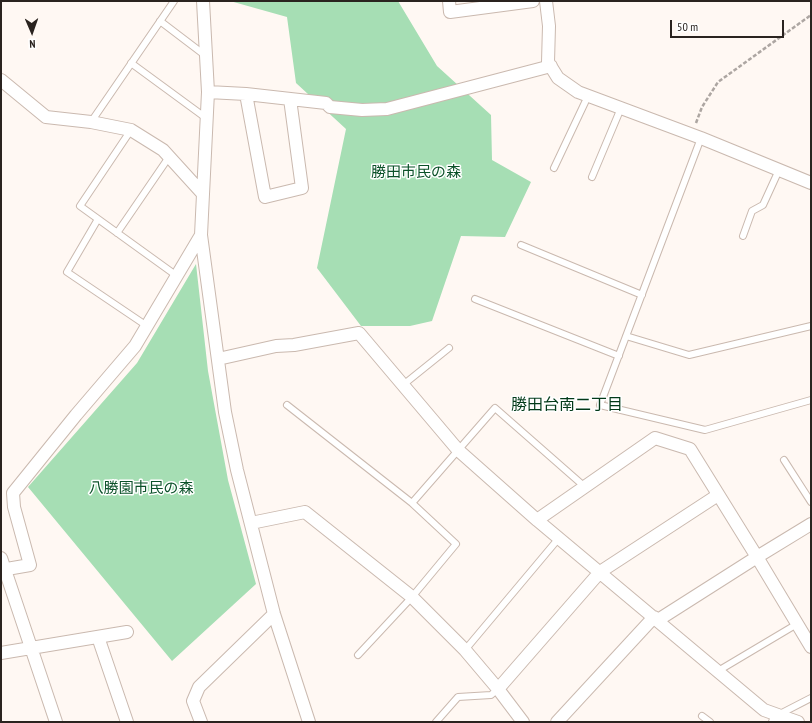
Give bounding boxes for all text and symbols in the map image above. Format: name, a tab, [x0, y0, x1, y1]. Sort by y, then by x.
north arrow	[12, 12, 52, 52]
scale bar	[672, 12, 786, 38]
text: 50 m	[677, 19, 698, 34]
text: N	[29, 37, 36, 51]
park label: 勝田市民の森	[371, 164, 461, 182]
district label: 勝田台南二丁目	[511, 395, 623, 415]
park label: 八勝園市民の森	[89, 480, 193, 498]

